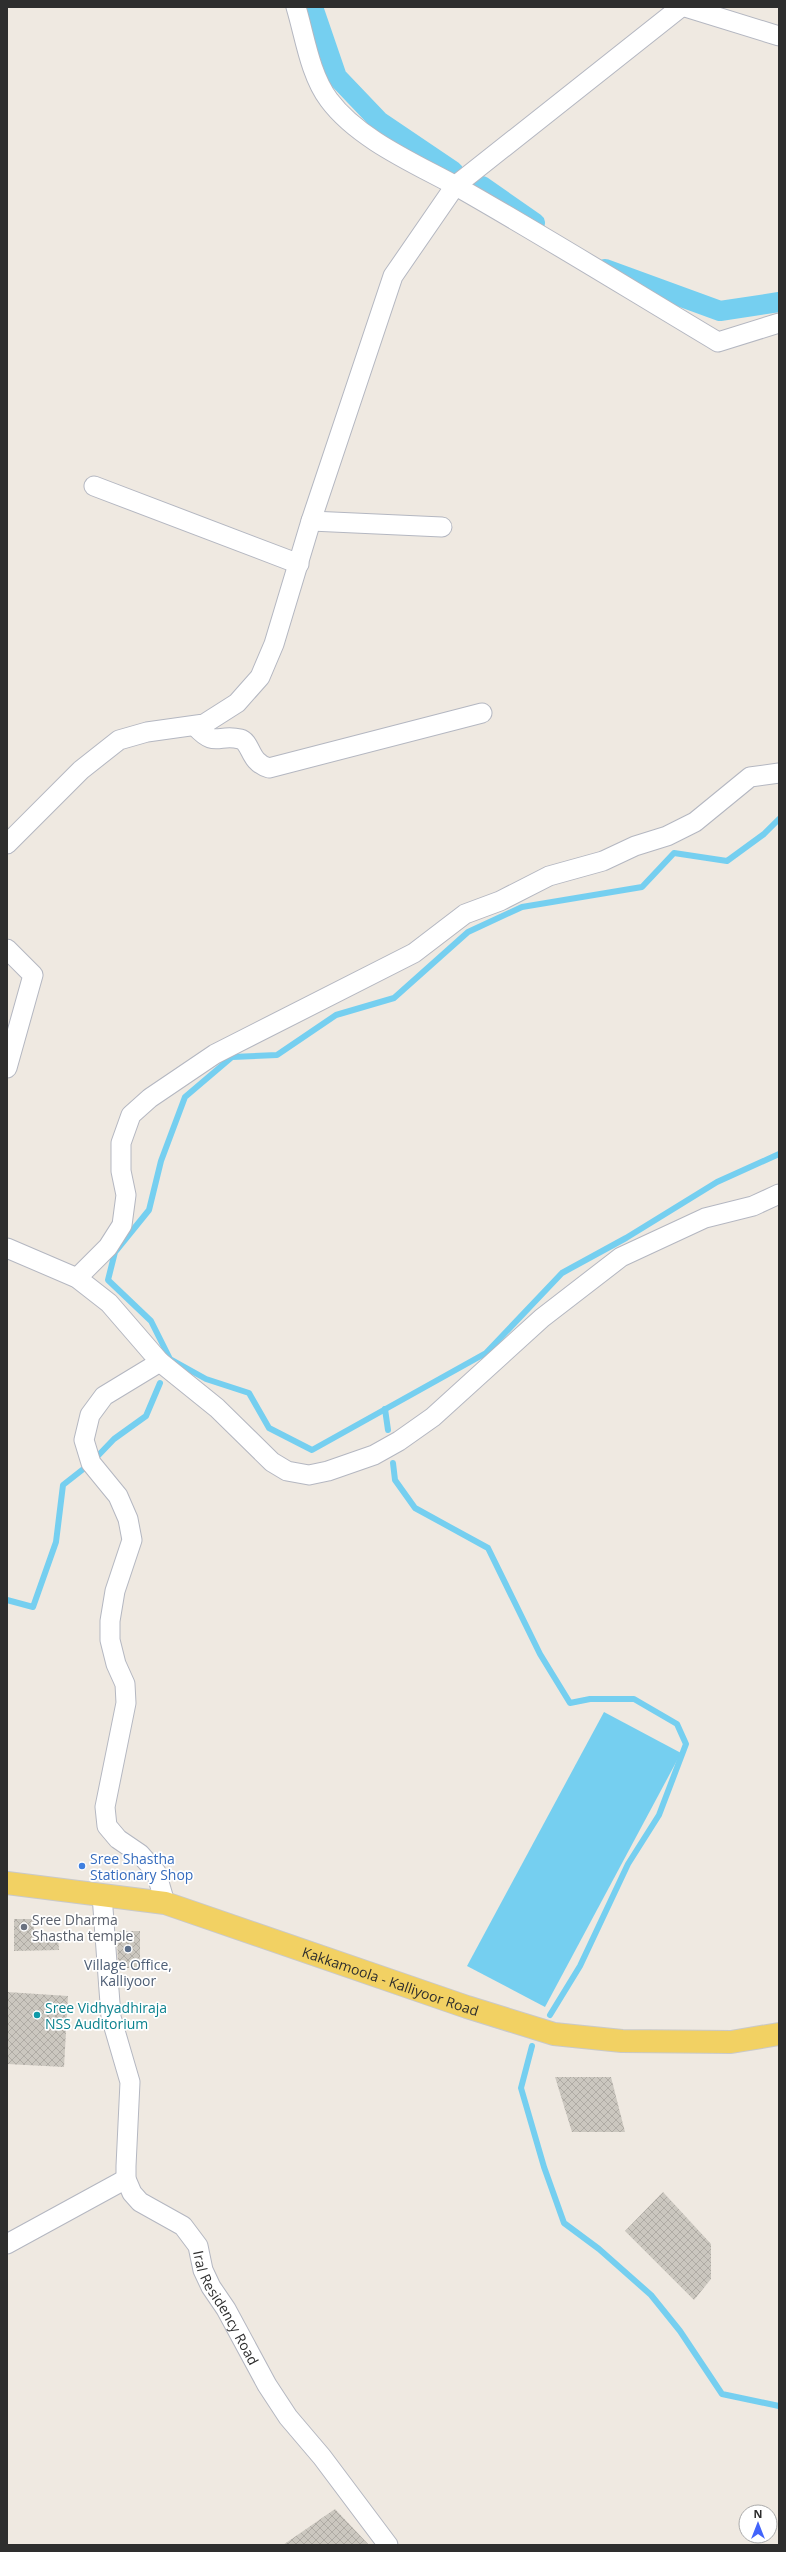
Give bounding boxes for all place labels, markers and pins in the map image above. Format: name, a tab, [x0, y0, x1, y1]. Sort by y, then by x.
place label: Sree Shastha Stationary Shop	[90, 1849, 193, 1884]
marker: Sree Shastha Stationary Shop	[77, 1861, 87, 1871]
place label: Sree Dharma Shastha temple	[32, 1910, 134, 1945]
marker: Sree Dharma Shastha temple	[19, 1922, 29, 1932]
marker: Village Office, Kalliyoor	[123, 1944, 133, 1954]
place label: Village Office, Kalliyoor	[84, 1955, 172, 1990]
place label: Sree Vidhyadhiraja NSS Auditorium	[45, 1998, 167, 2033]
marker: Sree Vidhyadhiraja NSS Auditorium	[32, 2010, 42, 2020]

